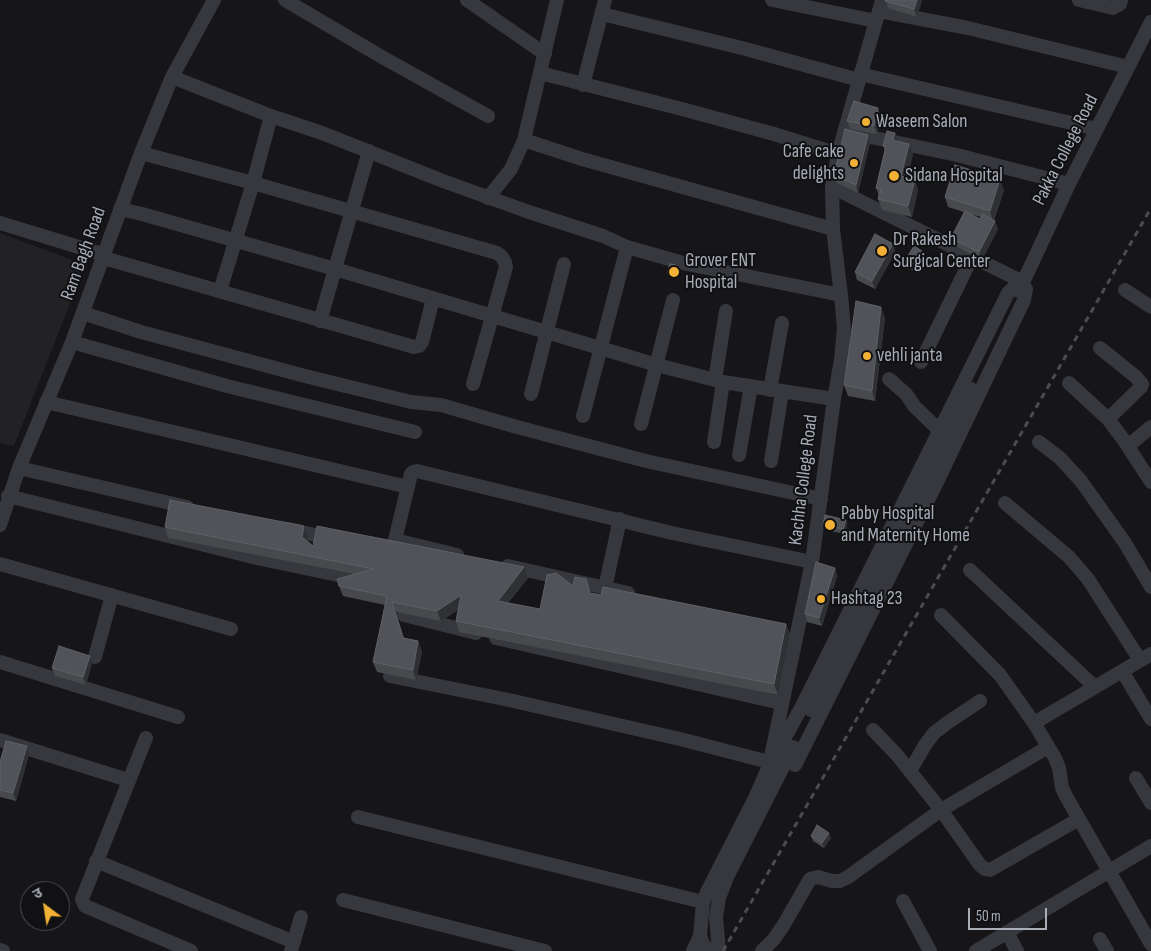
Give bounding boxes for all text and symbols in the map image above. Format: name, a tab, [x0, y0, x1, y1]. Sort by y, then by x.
street label: Pakka College Road	[1028, 91, 1104, 209]
place label: Waseem Salon	[876, 111, 967, 133]
marker: Waseem Salon	[860, 116, 872, 128]
place label: Cafe cake delights	[783, 141, 844, 185]
marker: Cafe cake delights	[848, 157, 860, 169]
place label: Sidana Hospital	[905, 165, 1003, 187]
marker: Sidana Hospital	[887, 169, 901, 183]
street label: Ram Bagh Road	[57, 204, 111, 304]
place label: Dr Rakesh Surgical Center	[893, 229, 990, 273]
marker: Dr Rakesh Surgical Center	[875, 244, 889, 258]
place label: Grover ENT Hospital	[685, 250, 756, 294]
marker: Grover ENT Hospital	[667, 265, 681, 279]
place label: vehli janta	[877, 345, 942, 367]
marker: vehli janta	[861, 350, 873, 362]
street label: Kachha College Road	[785, 413, 823, 547]
place label: Pabby Hospital and Maternity Home	[841, 503, 970, 547]
marker: Pabby Hospital and Maternity Home	[823, 518, 837, 532]
place label: Hashtag 23	[831, 588, 902, 610]
marker: Hashtag 23	[815, 593, 827, 605]
north arrow	[20, 881, 70, 931]
text: उ	[30, 884, 45, 903]
scale bar	[971, 898, 1050, 930]
text: 50 m	[976, 907, 1001, 926]

